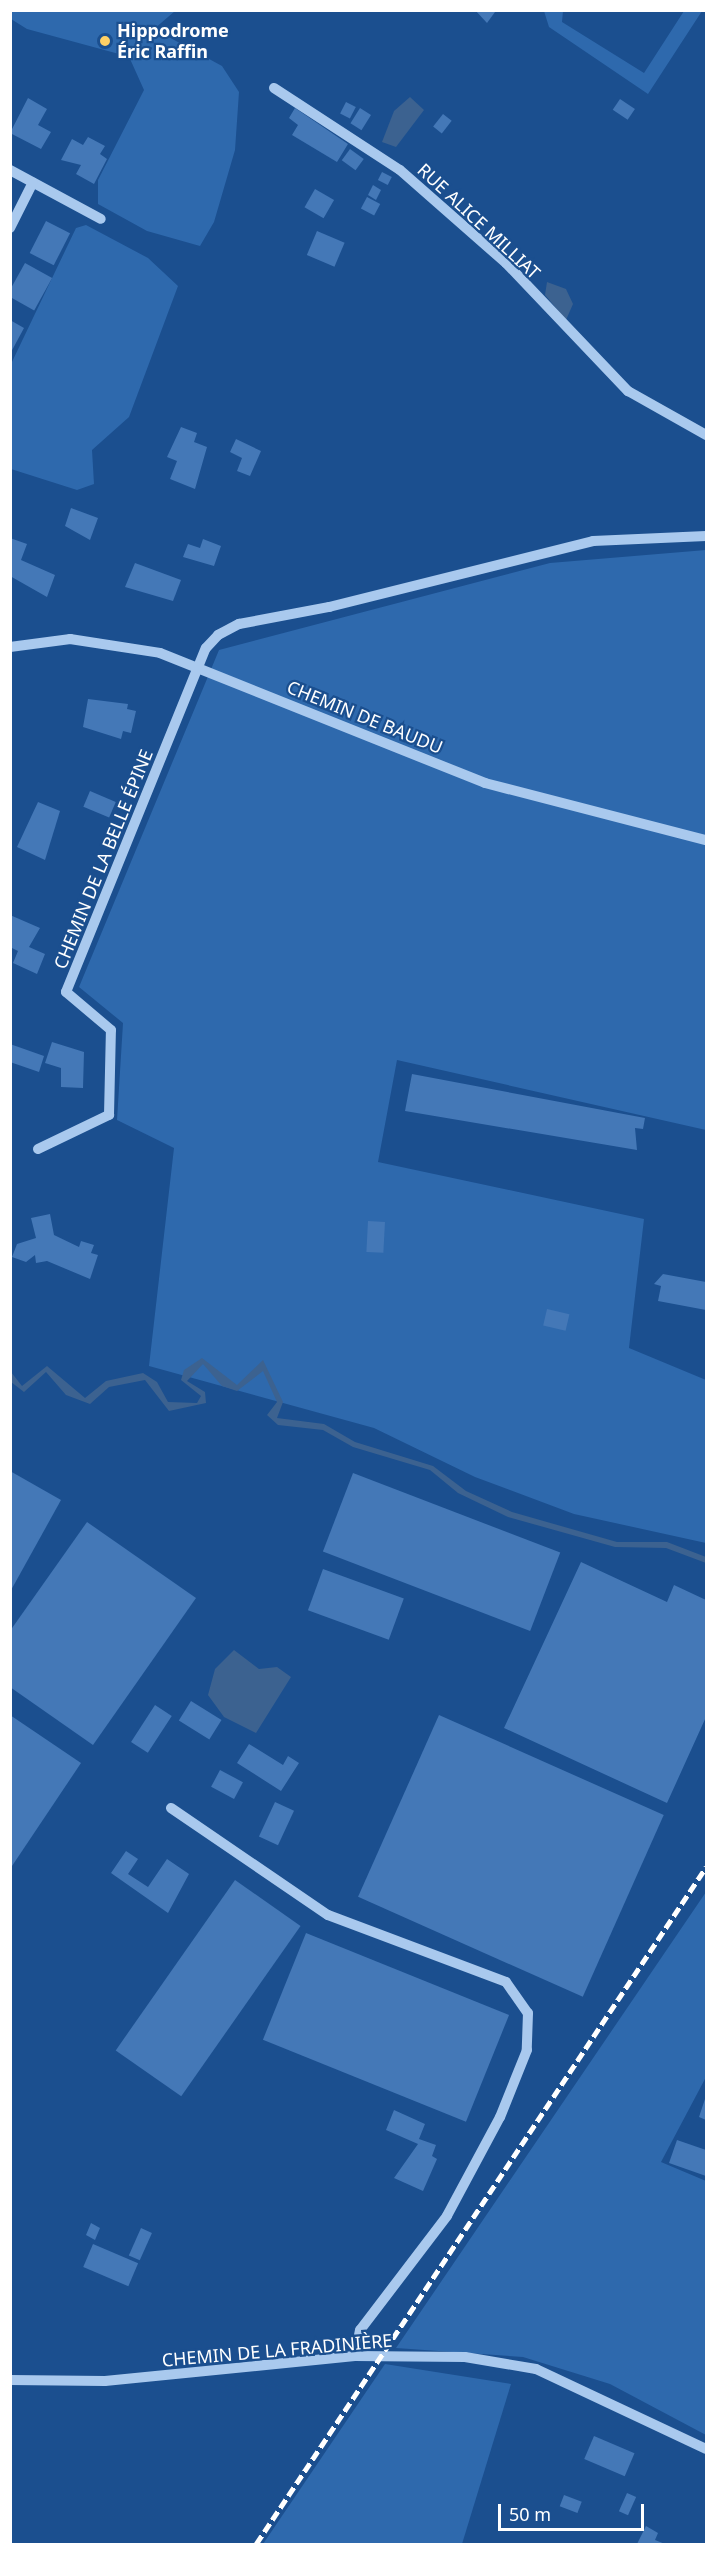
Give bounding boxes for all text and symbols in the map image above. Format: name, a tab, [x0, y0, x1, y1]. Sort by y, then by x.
place label: Hippodrome Éric Raffin	[117, 20, 229, 63]
marker: Hippodrome Éric Raffin	[98, 34, 112, 48]
street label: RUE ALICE MILLIAT	[413, 159, 545, 283]
street label: CHEMIN DE BAUDU	[284, 676, 446, 758]
street label: CHEMIN DE LA BELLE ÉPINE	[49, 746, 157, 972]
street label: CHEMIN DE LA FRADINIÈRE	[161, 2329, 393, 2371]
scale bar	[501, 2492, 646, 2530]
text: 50 m	[509, 2502, 551, 2526]

